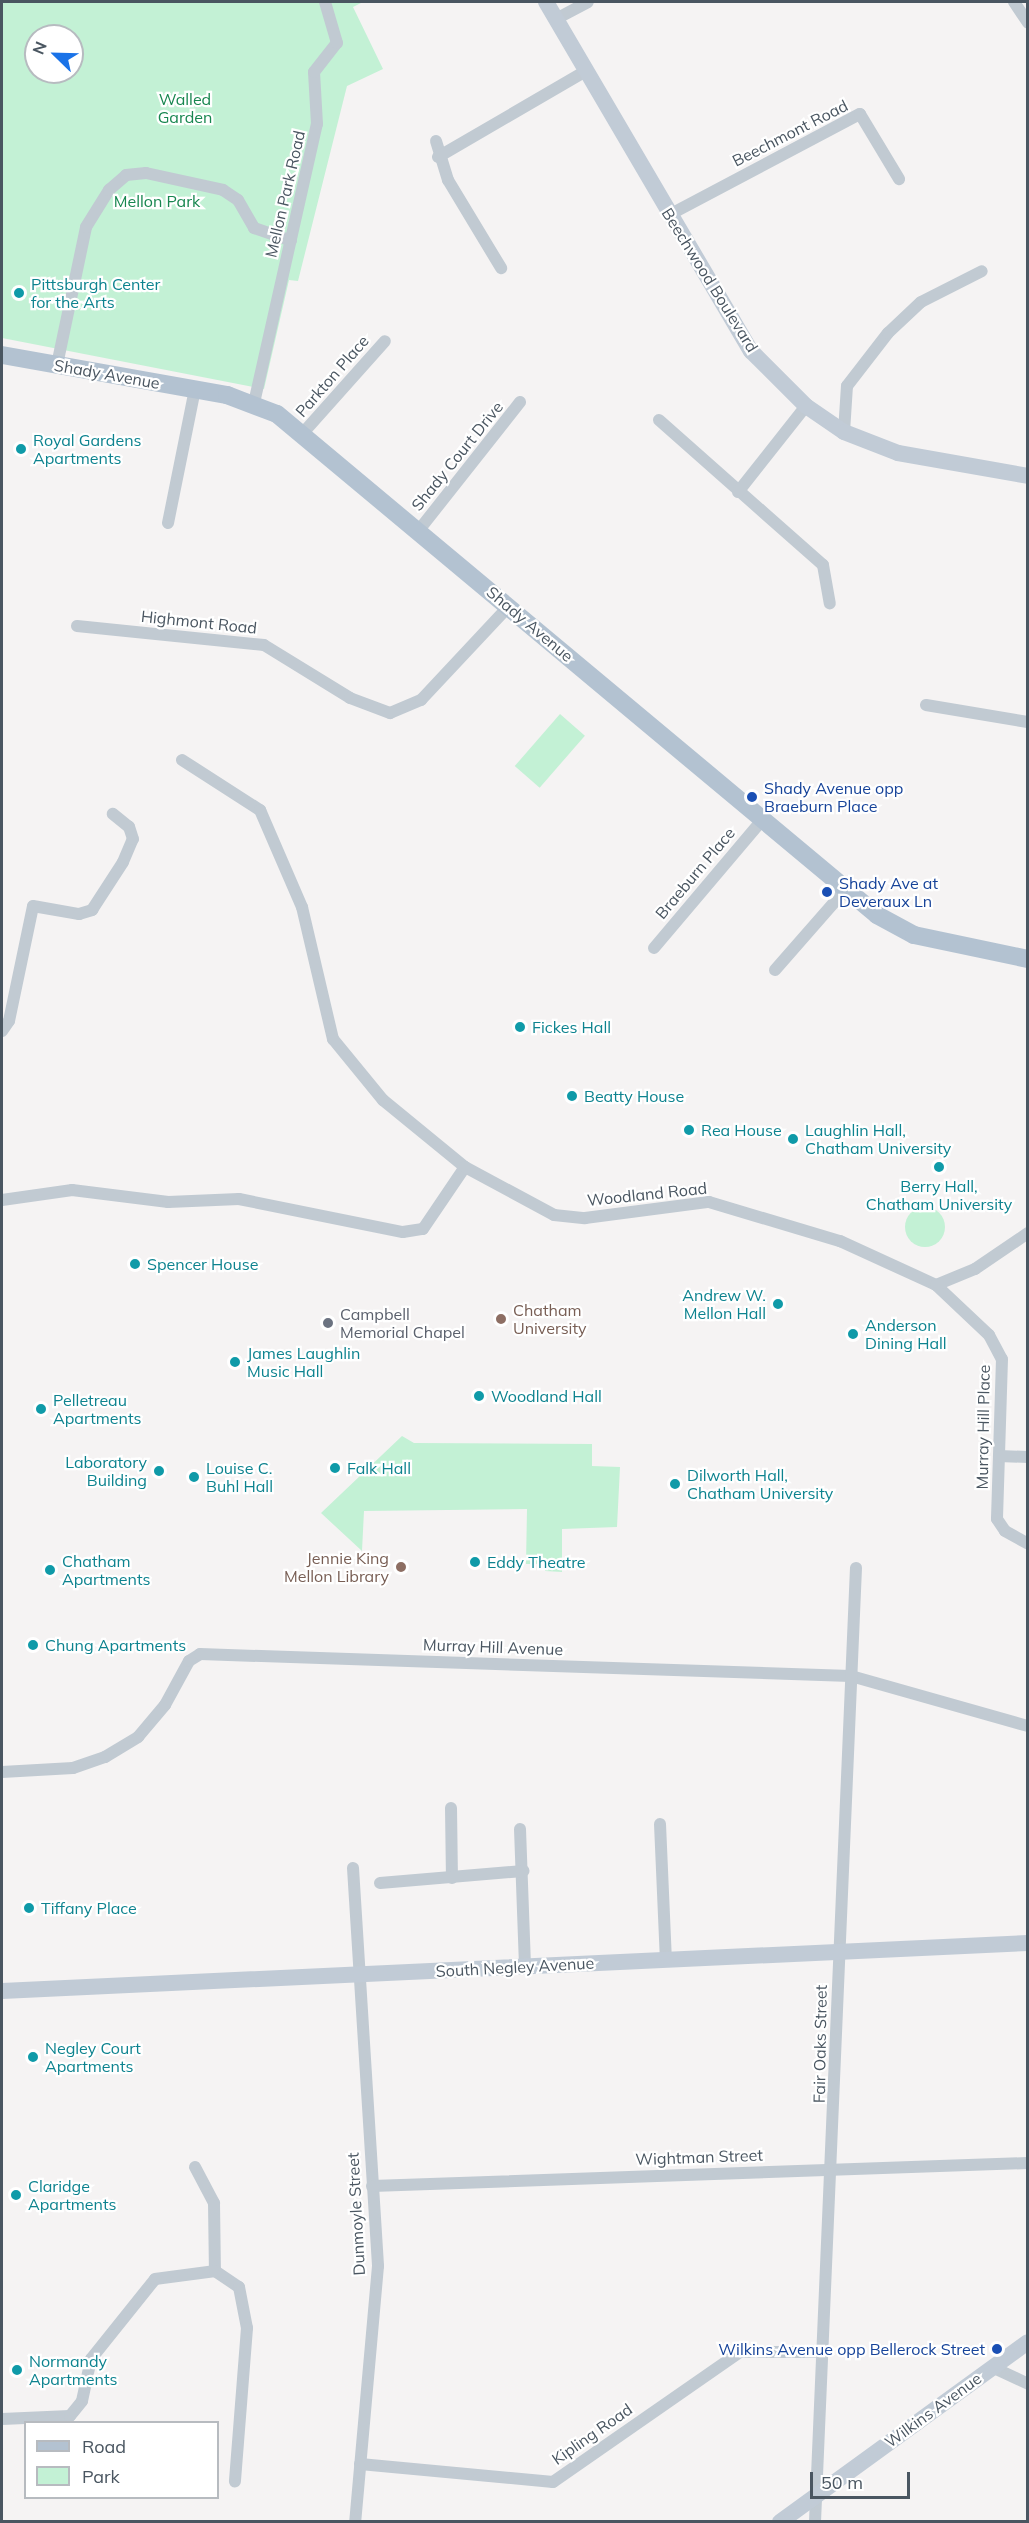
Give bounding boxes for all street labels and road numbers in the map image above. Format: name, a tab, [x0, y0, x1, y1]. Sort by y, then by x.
street label: Beechmont Road	[729, 96, 851, 170]
street label: Mellon Park Road	[261, 129, 309, 259]
street label: Beechwood Boulevard	[658, 204, 762, 356]
street label: Parkton Place	[291, 331, 373, 421]
street label: Shady Avenue	[53, 355, 161, 393]
street label: Shady Court Drive	[407, 398, 507, 514]
street label: Shady Avenue	[483, 582, 577, 666]
street label: Highmont Road	[140, 606, 258, 638]
street label: Braeburn Place	[651, 823, 739, 923]
street label: Woodland Road	[586, 1178, 708, 1210]
street label: Murray Hill Place	[972, 1364, 994, 1490]
street label: Murray Hill Avenue	[423, 1635, 563, 1659]
street label: South Negley Avenue	[435, 1953, 595, 1981]
street label: Fair Oaks Street	[809, 1985, 831, 2103]
street label: Wightman Street	[635, 2145, 763, 2169]
street label: Dunmoyle Street	[343, 2152, 369, 2276]
street label: Wilkins Avenue	[881, 2369, 985, 2451]
street label: Kipling Road	[548, 2399, 636, 2469]

